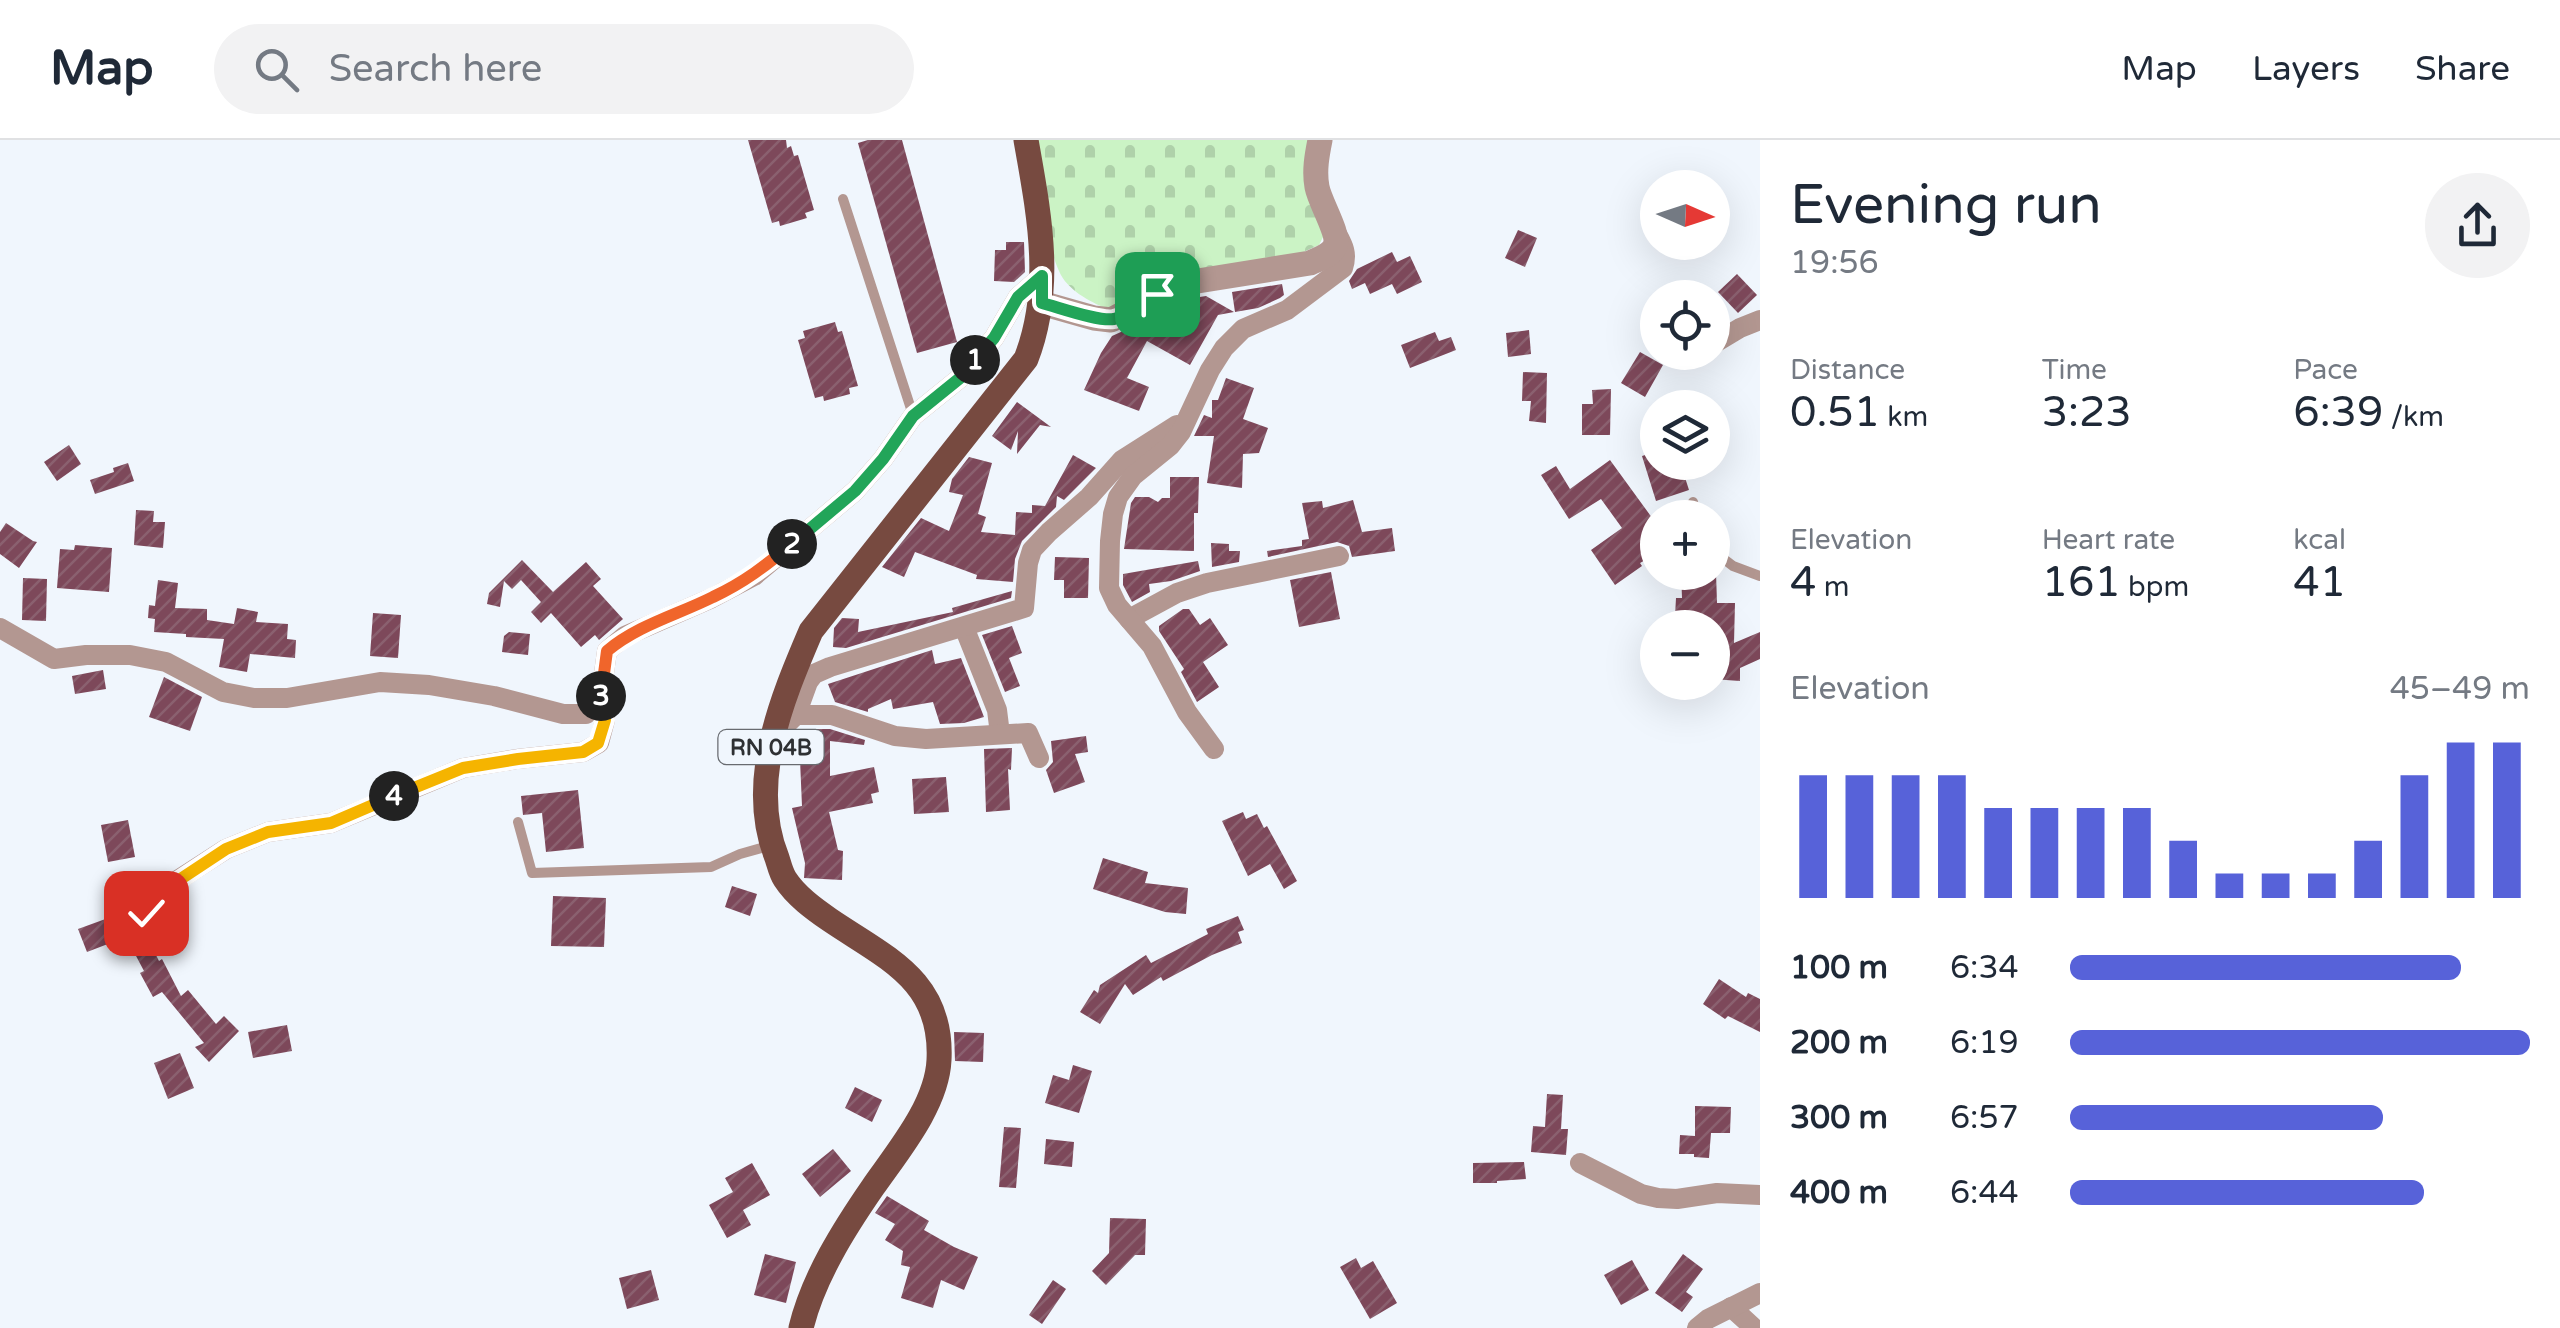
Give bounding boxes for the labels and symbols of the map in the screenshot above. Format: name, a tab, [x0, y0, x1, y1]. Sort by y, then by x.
north arrow	[1640, 170, 1730, 260]
pin	[1115, 252, 1200, 337]
pin: 1	[950, 335, 1000, 385]
pin: 2	[767, 519, 817, 569]
pin: 3	[576, 671, 626, 721]
road number: RN 04B	[718, 730, 824, 764]
pin: 4	[369, 771, 419, 821]
pin	[104, 871, 189, 956]

